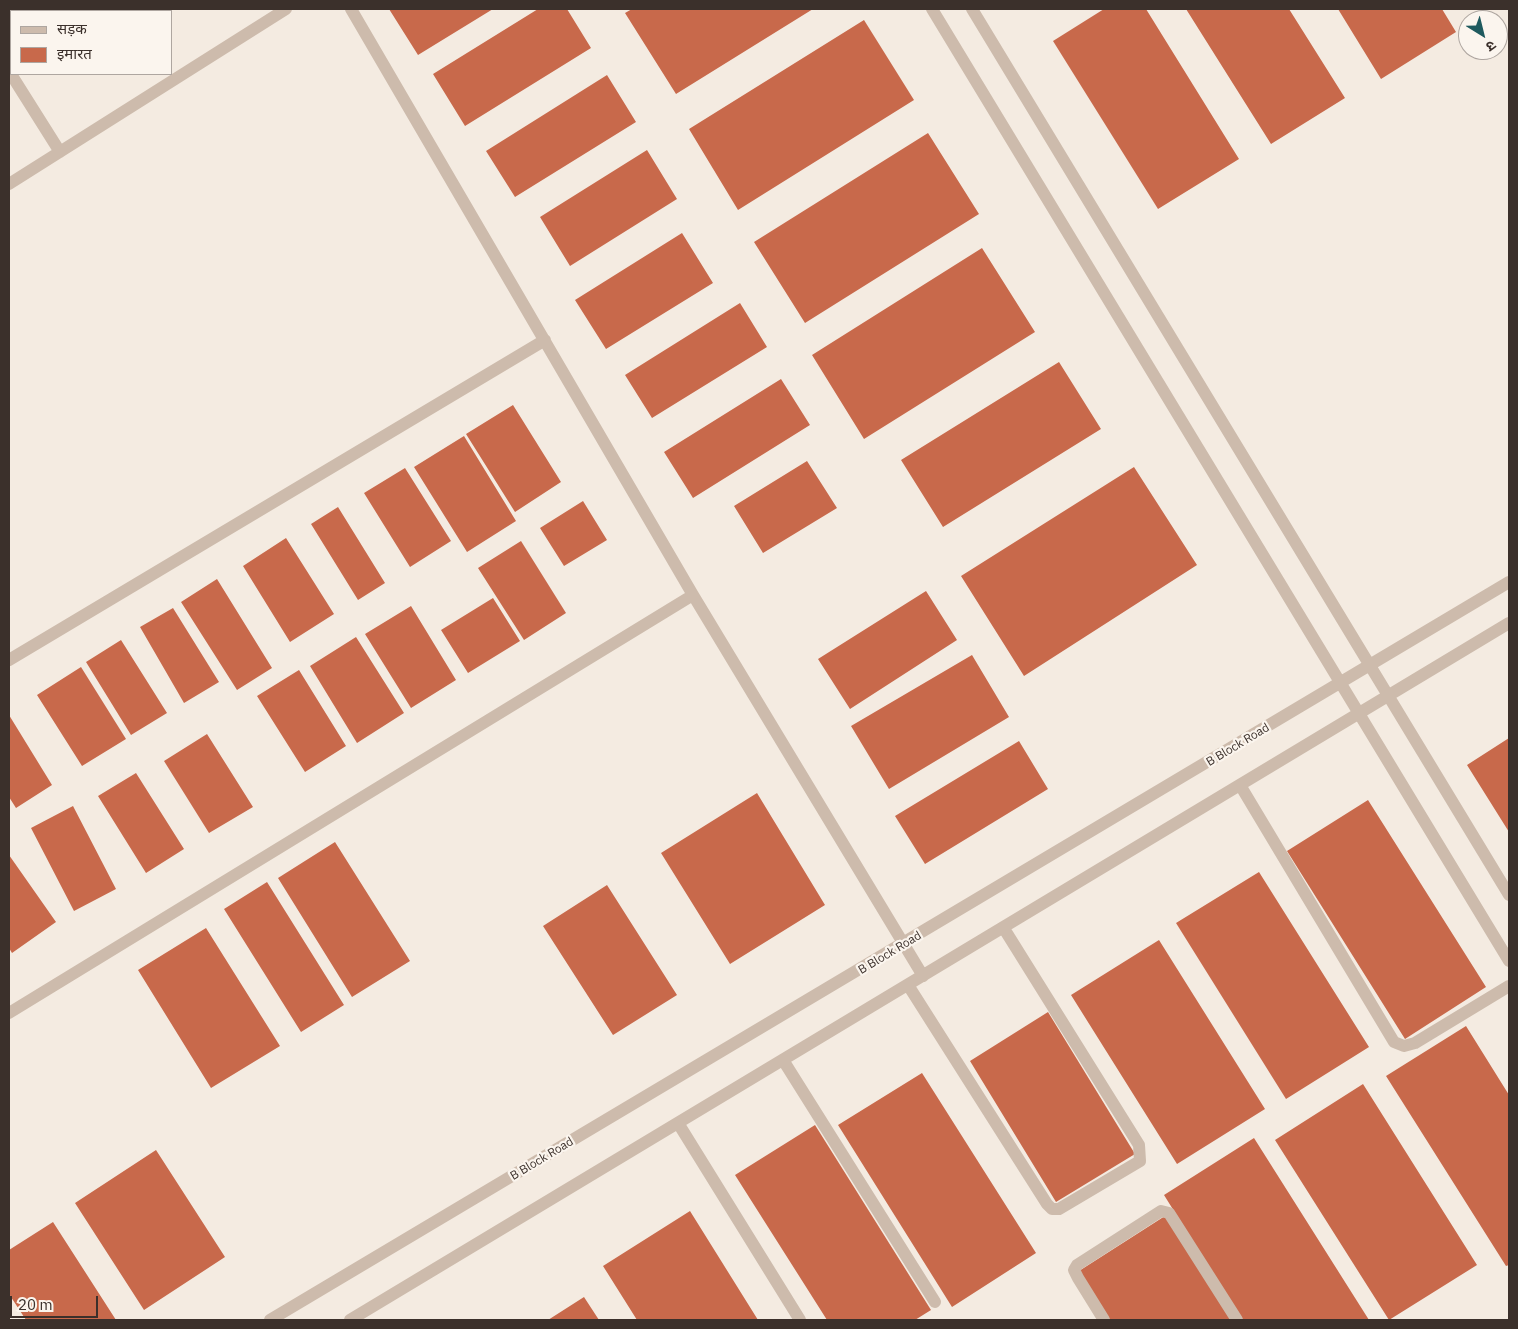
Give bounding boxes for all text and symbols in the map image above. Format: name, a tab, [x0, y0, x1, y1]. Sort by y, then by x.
legend	[10, 10, 172, 75]
north arrow	[1458, 10, 1508, 60]
text: सड़क	[57, 19, 87, 38]
text: उ	[1483, 37, 1500, 56]
text: इमारत	[57, 44, 92, 63]
street label: B Block Road	[1204, 720, 1272, 770]
street label: B Block Road	[856, 928, 924, 978]
street label: B Block Road	[508, 1134, 576, 1184]
scale bar	[12, 1286, 100, 1318]
text: 20 m	[18, 1295, 53, 1314]

